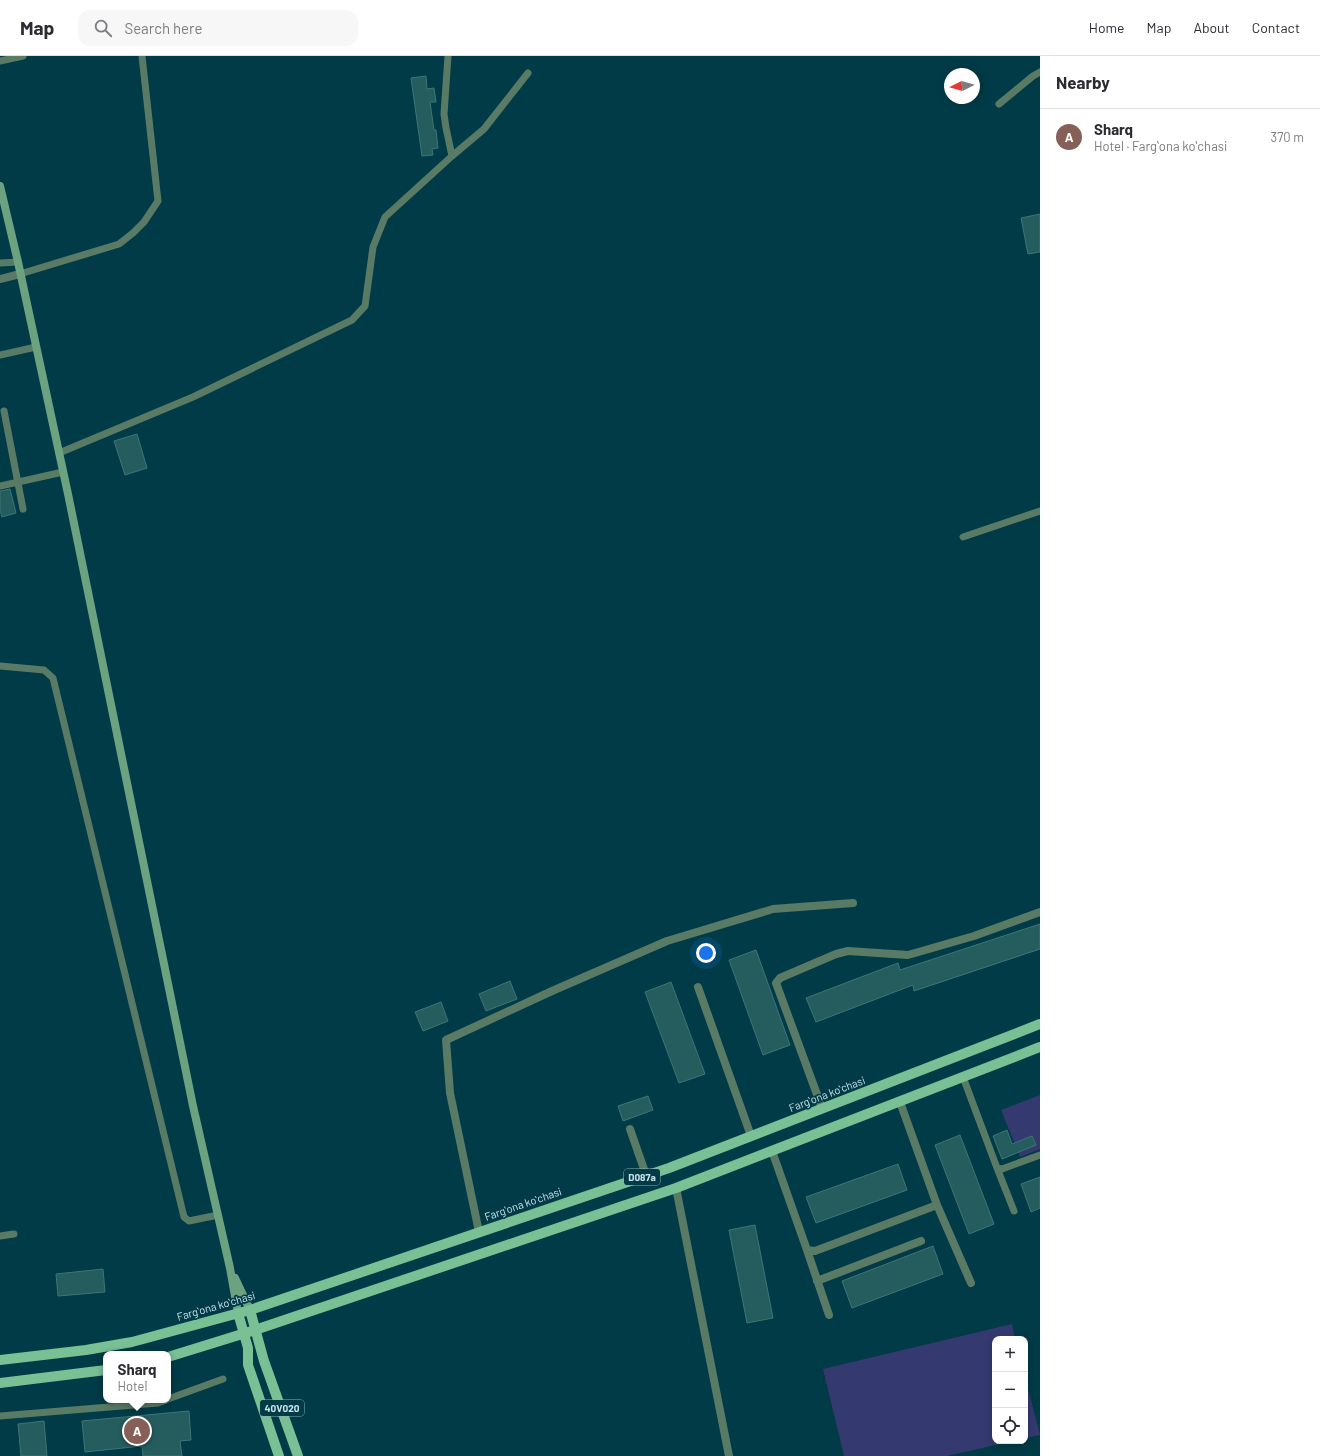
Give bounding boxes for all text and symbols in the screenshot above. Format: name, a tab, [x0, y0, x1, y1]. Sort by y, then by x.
search box	[78, 10, 358, 46]
text: Map	[20, 16, 54, 39]
icon: search	[92, 17, 114, 39]
text: Search here	[124, 19, 202, 37]
text: Home	[1089, 19, 1125, 36]
text: Map	[1147, 19, 1171, 36]
text: About	[1193, 19, 1230, 36]
text: Contact	[1252, 19, 1300, 36]
north arrow	[944, 68, 980, 104]
text: Nearby	[1056, 72, 1110, 92]
text: Sharq	[1094, 120, 1133, 138]
text: A	[1065, 129, 1073, 145]
text: 370 m	[1270, 129, 1304, 145]
text: Hotel · Fargʻona koʻchasi	[1094, 138, 1227, 154]
your location	[696, 943, 716, 963]
street label: Fargʻona koʻchasi	[787, 1073, 867, 1114]
road number: D087a	[624, 1169, 660, 1185]
street label: Fargʻona koʻchasi	[483, 1184, 563, 1223]
street label: Fargʻona koʻchasi	[175, 1288, 257, 1323]
map controls	[992, 1336, 1028, 1444]
button: +	[992, 1336, 1028, 1372]
popup	[103, 1351, 171, 1403]
text: Sharq	[118, 1360, 156, 1378]
button: −	[992, 1372, 1028, 1408]
text: Hotel	[118, 1378, 147, 1394]
road number: 40V020	[260, 1400, 304, 1416]
button: locate	[992, 1408, 1028, 1444]
pin: A	[124, 1416, 150, 1446]

